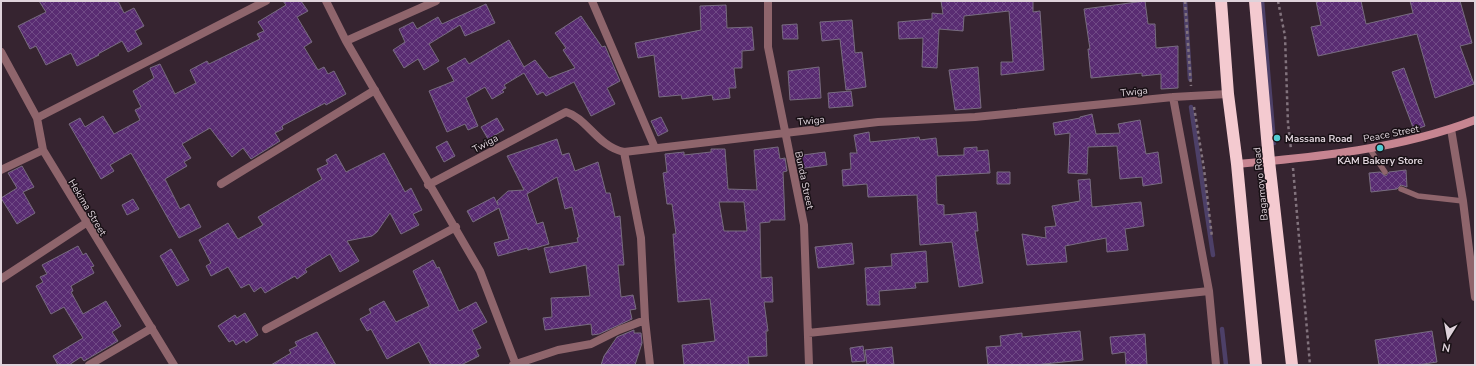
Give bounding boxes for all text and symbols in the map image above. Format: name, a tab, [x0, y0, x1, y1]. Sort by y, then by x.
street label: Twiga	[1120, 84, 1148, 100]
street label: Twiga	[797, 113, 825, 129]
street label: Peace Street	[1362, 122, 1421, 146]
street label: Twiga	[470, 131, 501, 156]
place label: Massana Road	[1285, 132, 1352, 146]
marker: Massana Road	[1272, 133, 1282, 143]
marker: KAM Bakery Store	[1375, 143, 1385, 153]
street label: Bagamoyo Road	[1250, 146, 1272, 221]
street label: Bunda Street	[791, 150, 817, 211]
place label: KAM Bakery Store	[1337, 154, 1423, 168]
street label: Hekima Street	[65, 176, 110, 239]
north arrow	[1428, 318, 1468, 358]
text: N	[1441, 339, 1452, 355]

